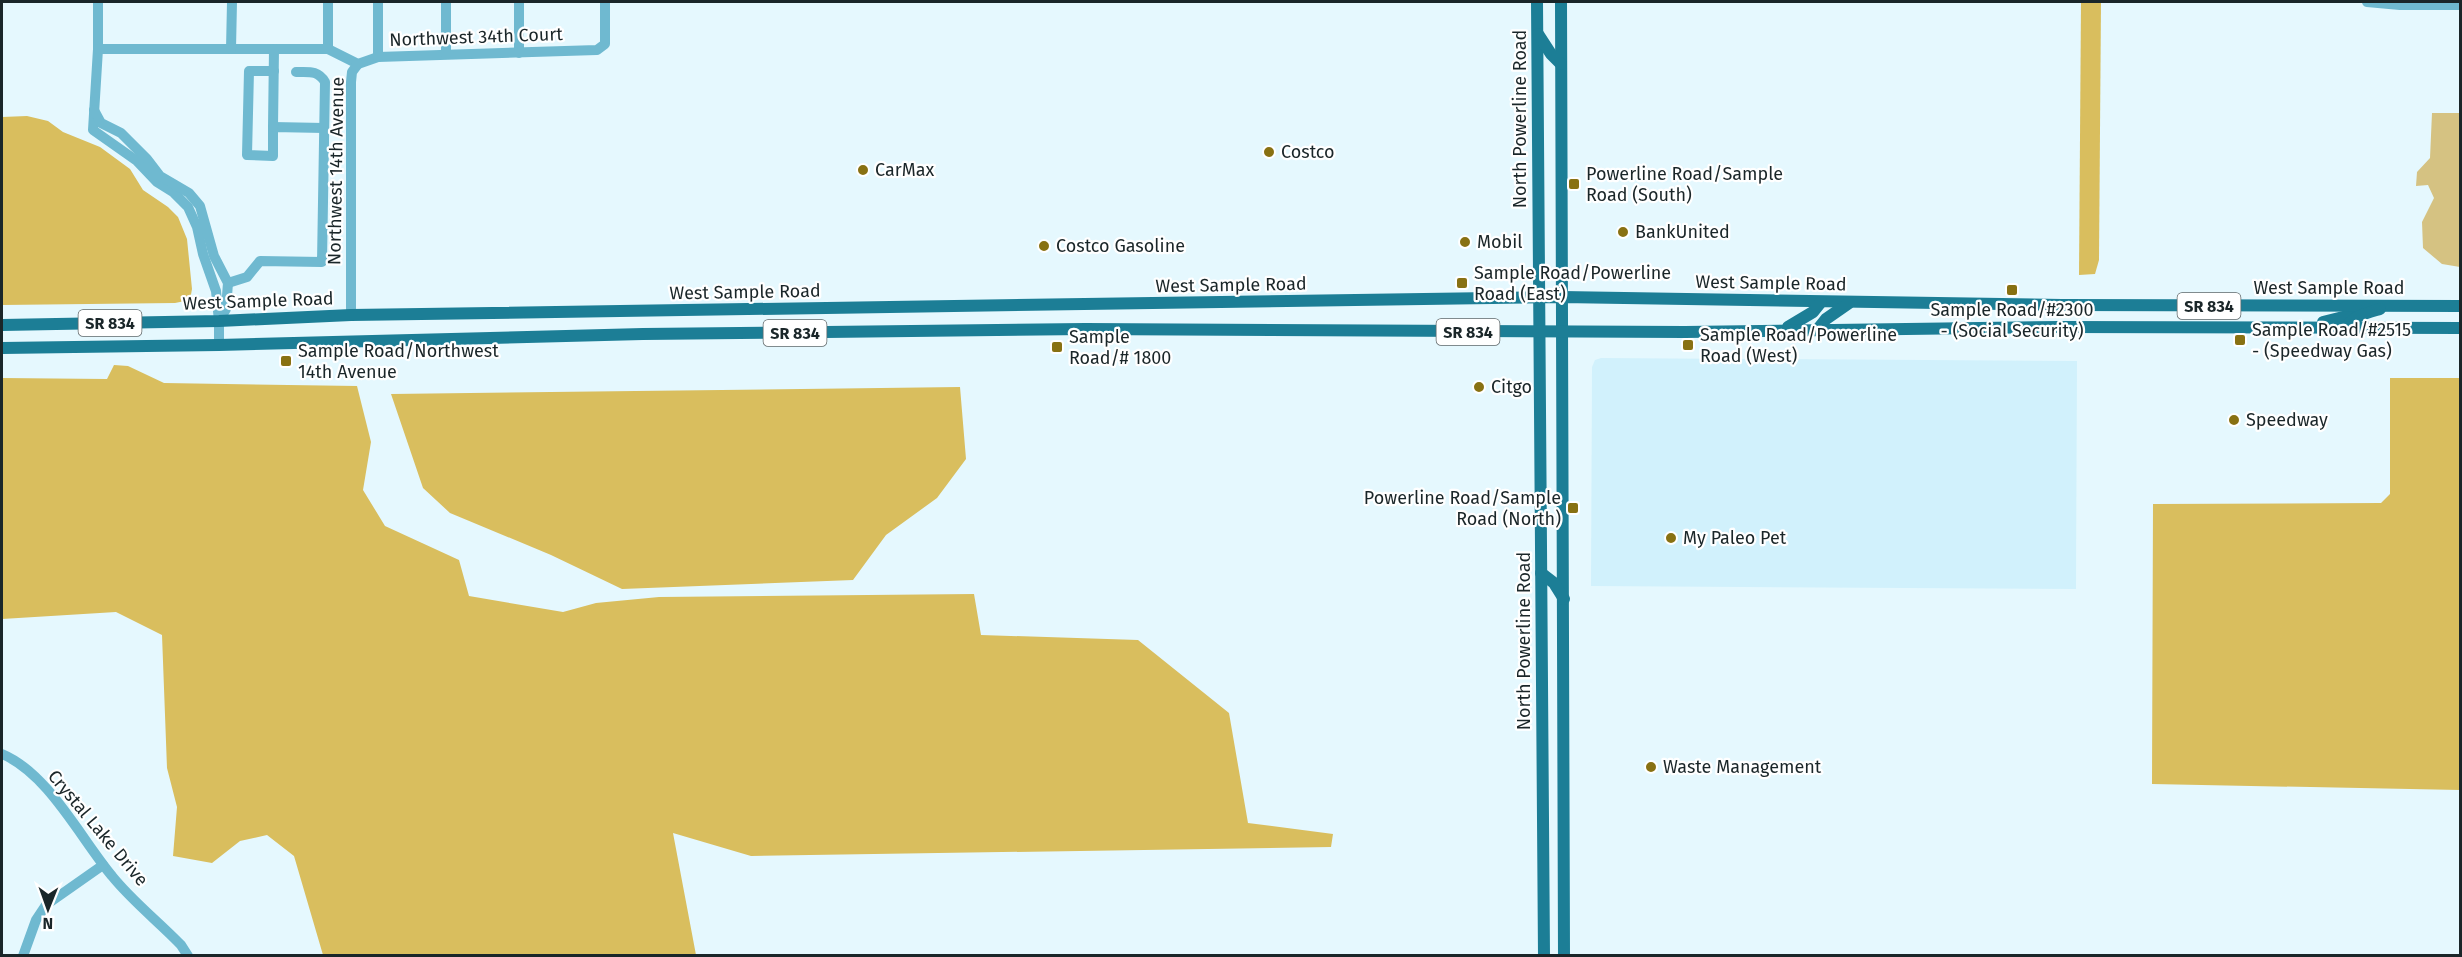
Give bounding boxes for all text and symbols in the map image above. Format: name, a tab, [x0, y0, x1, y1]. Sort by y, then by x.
street label: Northwest 34th Court	[389, 23, 564, 51]
street label: North Powerline Road	[1509, 30, 1531, 208]
street label: Northwest 14th Avenue	[323, 77, 349, 265]
place label: Costco	[1281, 141, 1335, 163]
marker: Costco	[1262, 145, 1276, 159]
place label: CarMax	[875, 159, 934, 181]
marker: CarMax	[856, 163, 870, 177]
place label: Powerline Road/Sample Road (South)	[1586, 163, 1783, 206]
marker: Powerline Road/Sample Road (South)	[1567, 177, 1581, 191]
place label: BankUnited	[1635, 221, 1730, 243]
marker: BankUnited	[1616, 225, 1630, 239]
place label: Mobil	[1477, 231, 1523, 253]
place label: Costco Gasoline	[1056, 235, 1185, 257]
marker: Mobil	[1458, 235, 1472, 249]
marker: Costco Gasoline	[1037, 239, 1051, 253]
place label: Sample Road/Powerline Road (East)	[1474, 262, 1671, 305]
street label: West Sample Road	[1695, 271, 1847, 295]
street label: West Sample Road	[1155, 273, 1307, 297]
marker: Sample Road/Powerline Road (East)	[1455, 276, 1469, 290]
street label: West Sample Road	[2253, 277, 2405, 299]
street label: West Sample Road	[669, 280, 821, 304]
marker: Sample Road/#2300 - (Social Security)	[2005, 283, 2019, 297]
street label: West Sample Road	[182, 287, 334, 315]
road number: SR 834	[2178, 293, 2240, 319]
place label: Sample Road/#2300 - (Social Security)	[1930, 299, 2094, 342]
road number: SR 834	[78, 310, 142, 336]
road number: SR 834	[1436, 319, 1500, 345]
place label: Sample Road/#2515 - (Speedway Gas)	[2252, 319, 2411, 362]
road number: SR 834	[764, 320, 826, 346]
place label: Sample Road/Powerline Road (West)	[1700, 324, 1897, 367]
place label: Sample Road/# 1800	[1069, 326, 1171, 369]
marker: Sample Road/#2515 - (Speedway Gas)	[2233, 333, 2247, 347]
marker: Sample Road/Powerline Road (West)	[1681, 338, 1695, 352]
place label: Sample Road/Northwest 14th Avenue	[298, 340, 499, 383]
marker: Sample Road/# 1800	[1050, 340, 1064, 354]
marker: Sample Road/Northwest 14th Avenue	[279, 354, 293, 368]
place label: Citgo	[1491, 376, 1532, 398]
marker: Citgo	[1472, 380, 1486, 394]
place label: Speedway	[2246, 409, 2328, 431]
marker: Speedway	[2227, 413, 2241, 427]
place label: Powerline Road/Sample Road (North)	[1364, 487, 1561, 530]
marker: Powerline Road/Sample Road (North)	[1566, 501, 1580, 515]
place label: My Paleo Pet	[1683, 527, 1787, 549]
marker: My Paleo Pet	[1664, 531, 1678, 545]
street label: North Powerline Road	[1513, 552, 1535, 730]
place label: Waste Management	[1663, 756, 1822, 778]
marker: Waste Management	[1644, 760, 1658, 774]
street label: Crystal Lake Drive	[43, 766, 153, 890]
north arrow	[18, 879, 78, 939]
text: N	[42, 914, 53, 933]

